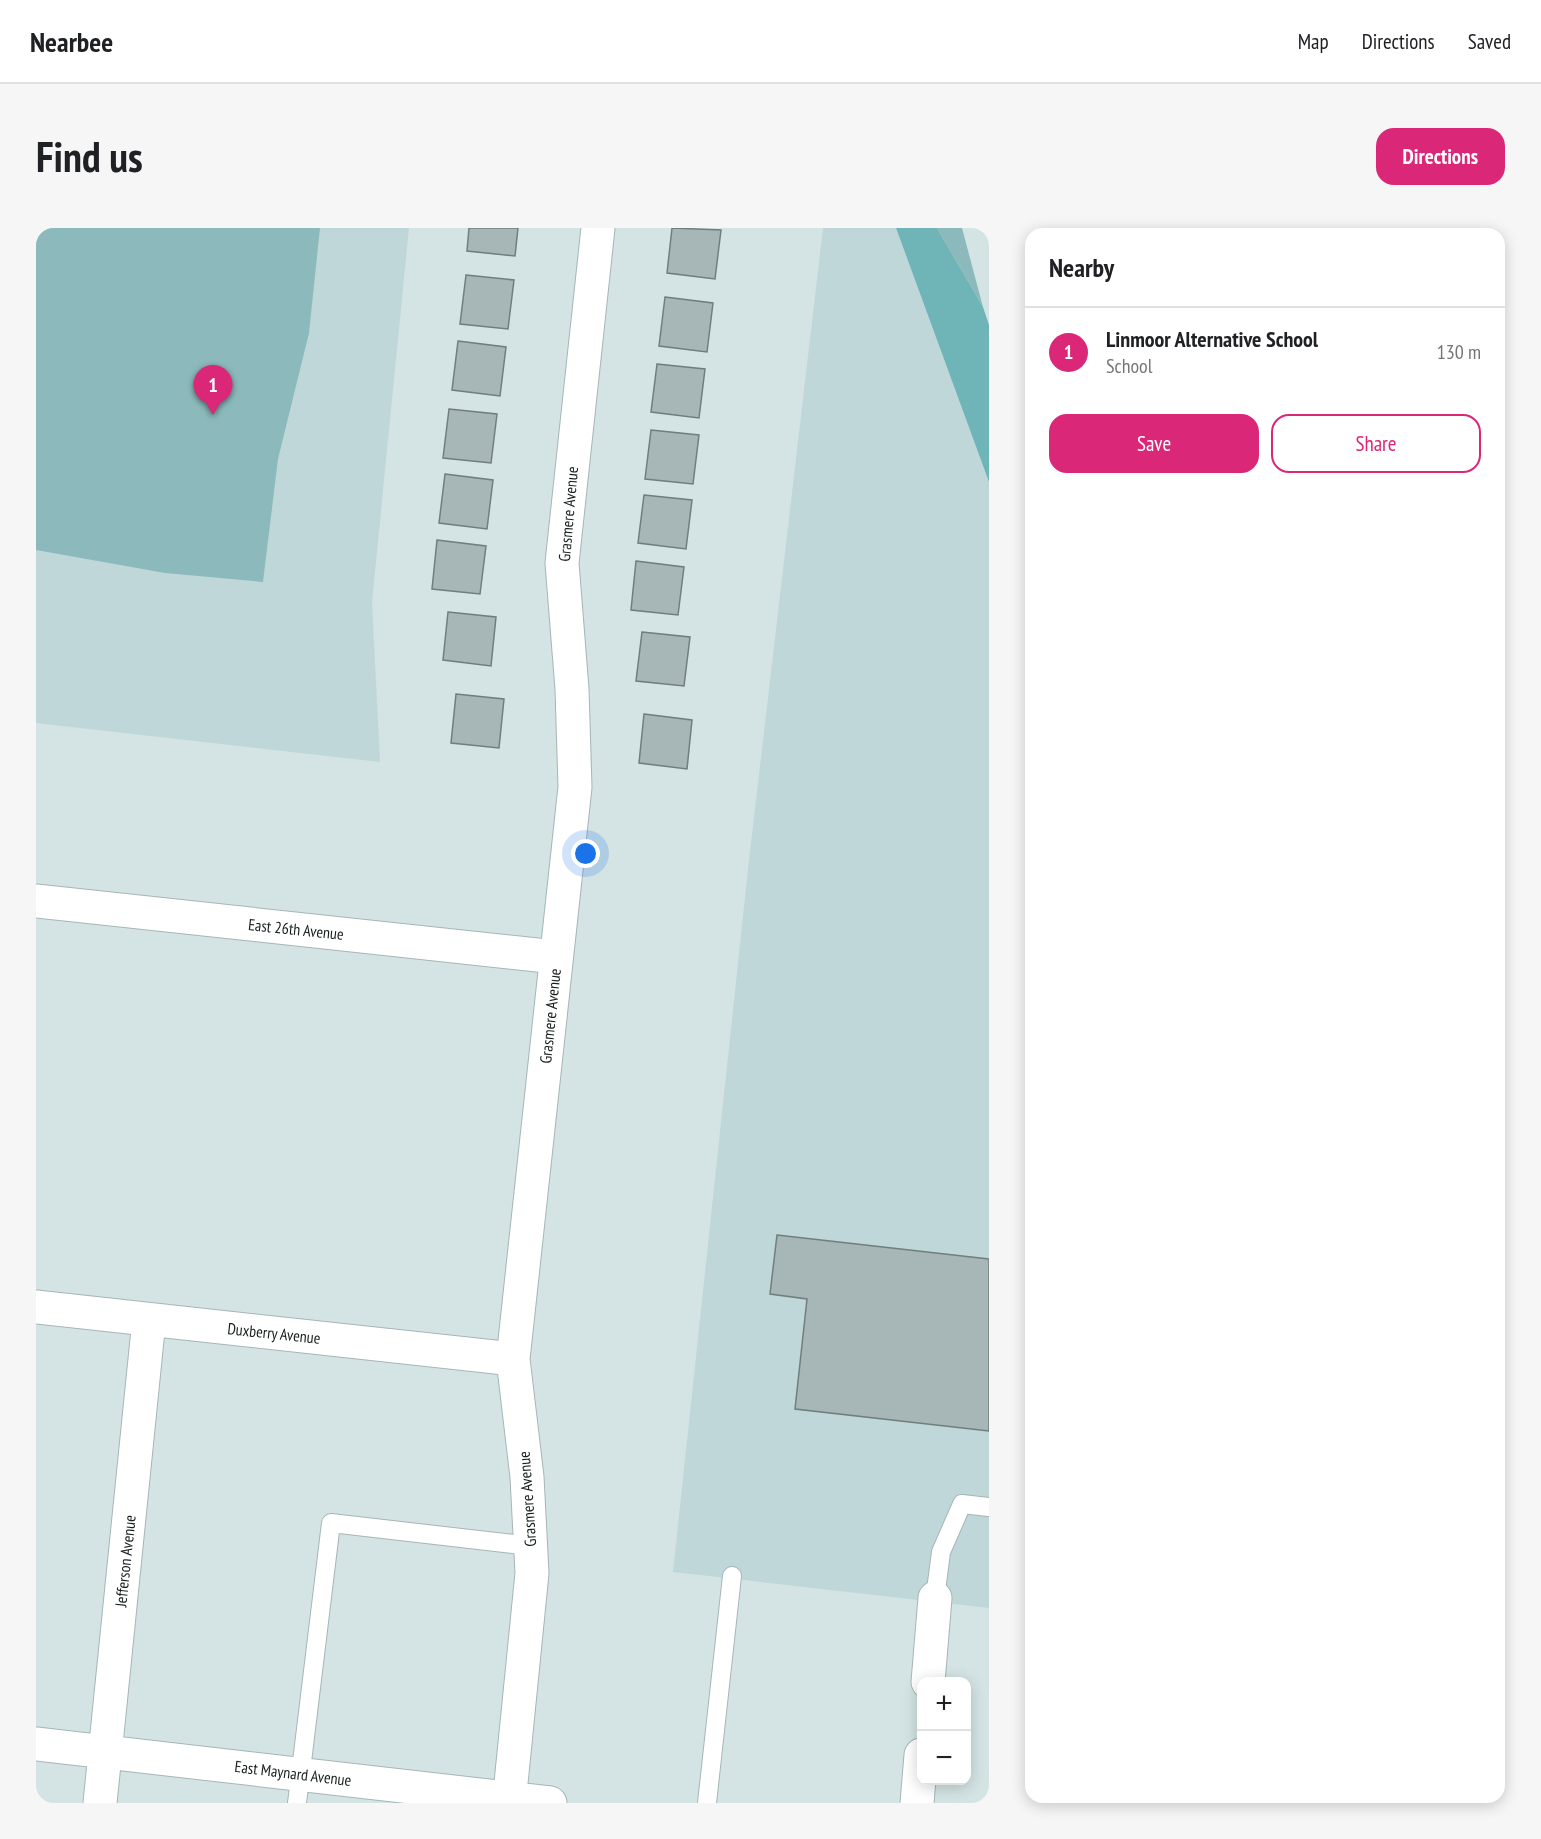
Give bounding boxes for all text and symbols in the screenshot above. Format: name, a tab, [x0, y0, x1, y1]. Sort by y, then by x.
text: Nearbee	[30, 23, 113, 60]
text: Map	[1298, 28, 1329, 55]
text: Directions	[1362, 28, 1435, 55]
text: Saved	[1468, 28, 1511, 55]
button: Directions	[1376, 128, 1505, 185]
text: Find us	[36, 129, 143, 184]
text: Nearby	[1049, 251, 1114, 284]
text: Linmoor Alternative School	[1106, 325, 1318, 353]
text: 1	[1064, 339, 1073, 365]
text: 130 m	[1437, 339, 1481, 365]
text: School	[1106, 353, 1152, 379]
pin: 1	[194, 366, 232, 415]
button: Save	[1049, 414, 1259, 473]
button: Share	[1271, 414, 1481, 473]
street label: Grasmere Avenue	[554, 466, 582, 562]
your location	[571, 839, 600, 868]
street label: East 26th Avenue	[247, 914, 345, 944]
street label: Grasmere Avenue	[535, 967, 565, 1065]
street label: Duxberry Avenue	[227, 1318, 321, 1348]
street label: Grasmere Avenue	[514, 1451, 540, 1547]
street label: Jefferson Avenue	[110, 1514, 140, 1609]
map controls	[917, 1677, 971, 1785]
button: +	[917, 1677, 971, 1731]
button: −	[917, 1731, 971, 1785]
street label: East Maynard Avenue	[234, 1756, 352, 1790]

